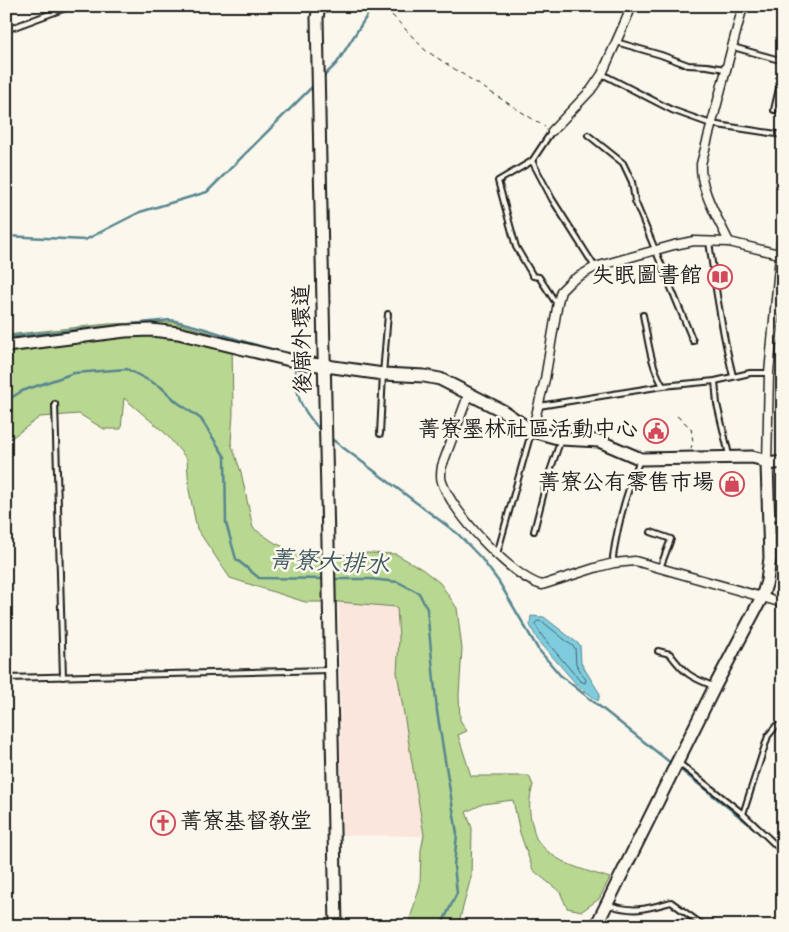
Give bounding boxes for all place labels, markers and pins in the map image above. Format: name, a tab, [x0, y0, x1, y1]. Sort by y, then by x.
place label: 失眠圖書館	[592, 261, 702, 293]
library icon: 失眠圖書館	[707, 264, 733, 290]
place label: 菁寮墨林社區活動中心	[418, 415, 638, 447]
public building icon: 菁寮墨林社區活動中心	[643, 418, 669, 444]
place label: 菁寮公有零售市場	[538, 468, 714, 500]
shop icon: 菁寮公有零售市場	[719, 471, 745, 497]
place label: 菁寮基督教堂	[180, 807, 312, 839]
church icon: 菁寮基督教堂	[150, 810, 176, 836]

